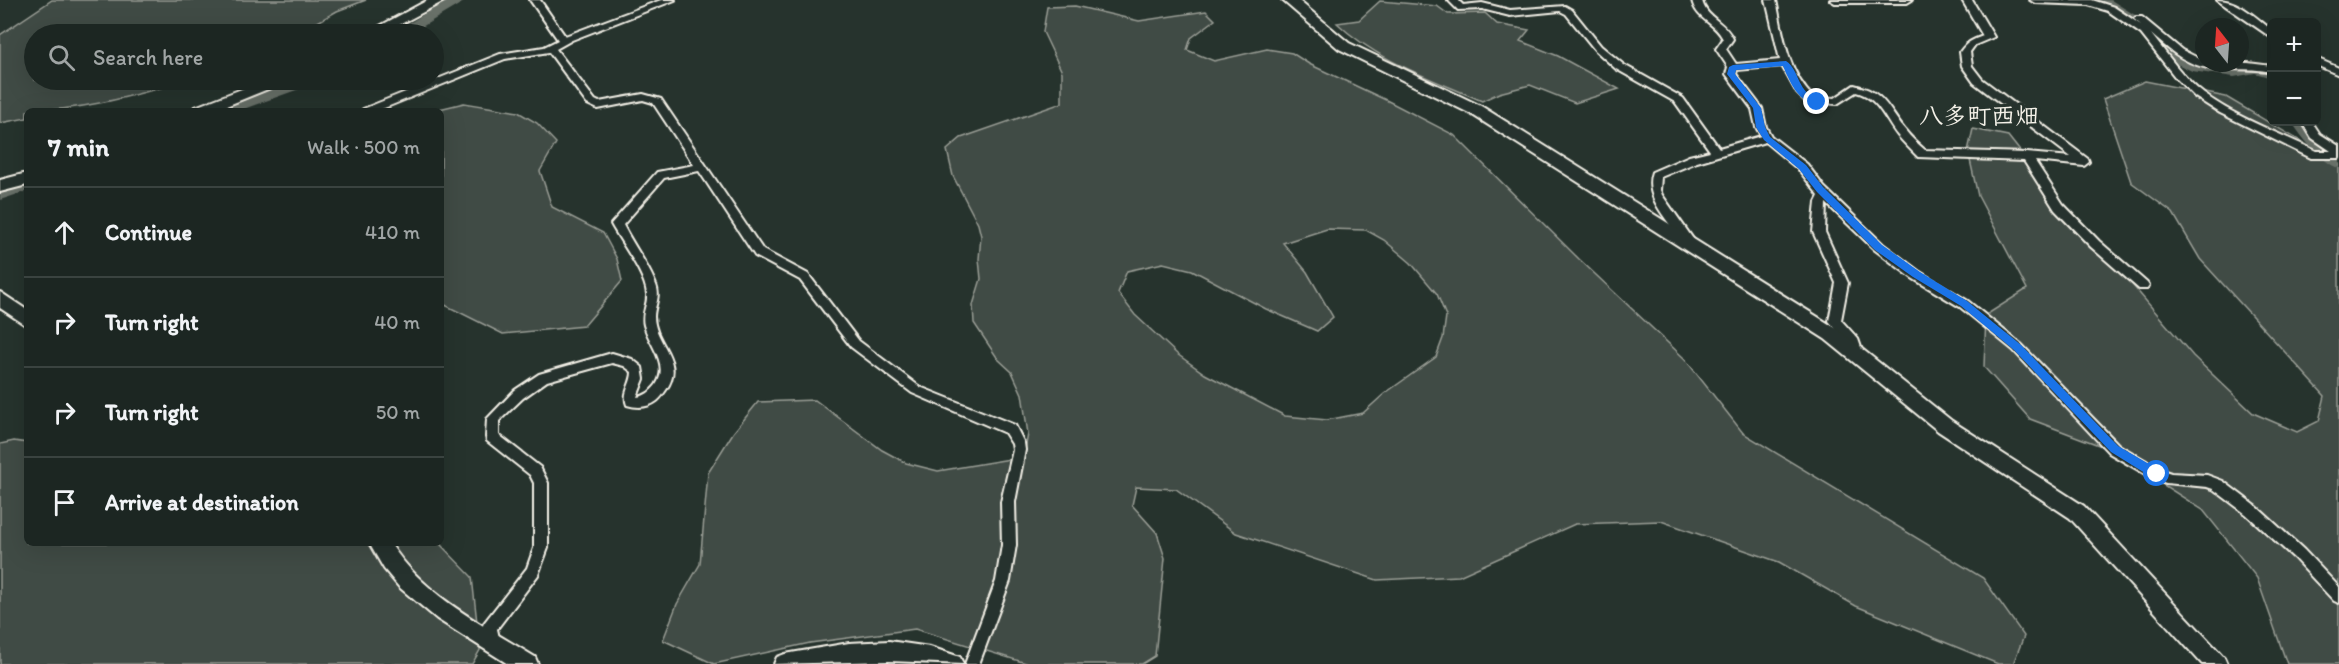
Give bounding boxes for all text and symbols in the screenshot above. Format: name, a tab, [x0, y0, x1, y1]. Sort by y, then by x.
north arrow	[2195, 18, 2249, 72]
map controls	[2267, 18, 2321, 126]
button: +	[2267, 18, 2321, 72]
search box	[24, 24, 444, 90]
icon: search	[45, 41, 78, 74]
text: Search here	[93, 44, 203, 71]
button: −	[2267, 72, 2321, 126]
route end	[1803, 88, 1829, 114]
district label: 八多町西畑	[1919, 101, 2039, 130]
text: 7 min	[48, 131, 109, 163]
text: Walk · 500 m	[307, 135, 420, 159]
icon: ahead	[48, 216, 81, 249]
text: Continue	[105, 219, 192, 246]
text: 410 m	[365, 220, 420, 244]
icon: right	[48, 306, 81, 339]
text: Turn right	[105, 309, 199, 336]
text: 40 m	[374, 310, 420, 334]
icon: right	[48, 396, 81, 429]
text: Turn right	[105, 399, 199, 426]
text: 50 m	[376, 400, 420, 424]
route start	[2143, 460, 2169, 486]
icon: arrive	[48, 486, 81, 519]
text: Arrive at destination	[105, 489, 299, 516]

